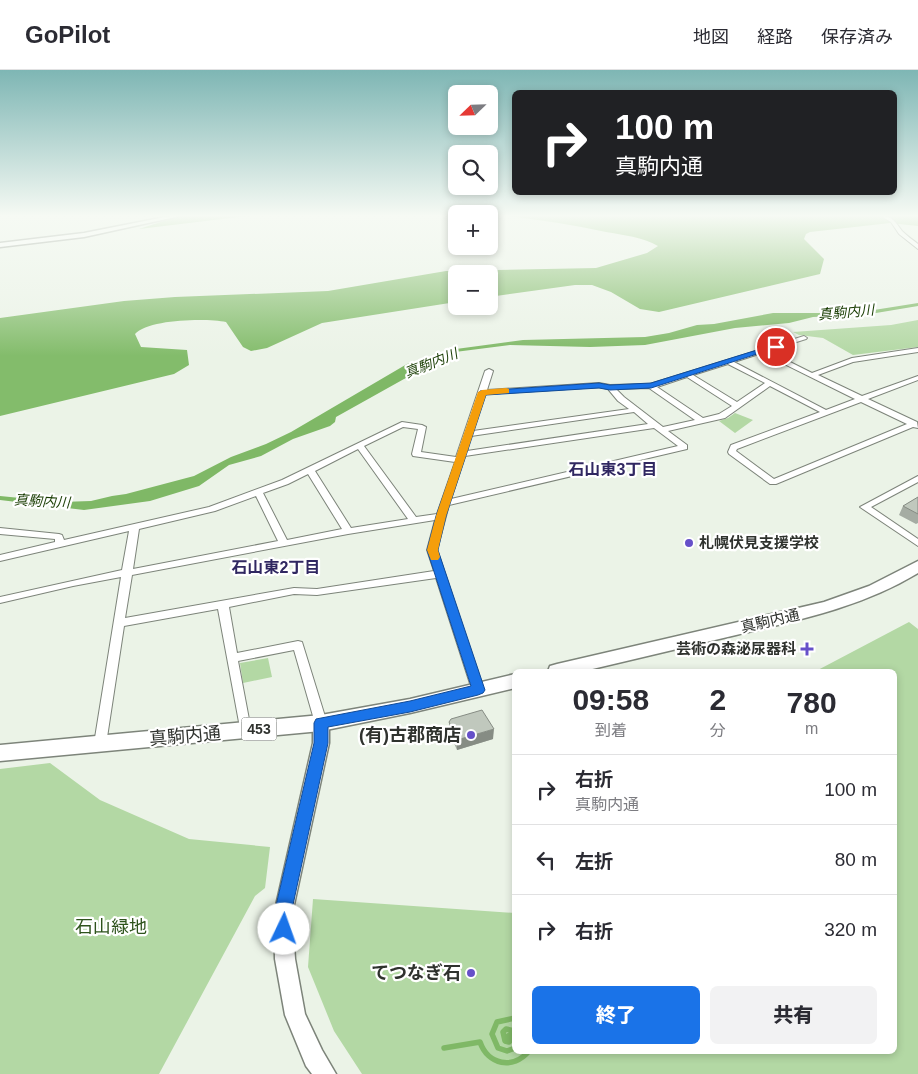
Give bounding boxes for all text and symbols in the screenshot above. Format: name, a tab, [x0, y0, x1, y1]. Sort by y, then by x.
text: GoPilot	[25, 21, 110, 48]
text: 地図	[693, 27, 729, 47]
text: 経路	[757, 27, 793, 47]
text: 保存済み	[821, 27, 893, 47]
north arrow	[448, 85, 498, 135]
map controls	[448, 85, 498, 315]
text: 100 m	[615, 107, 714, 146]
icon: right	[532, 110, 597, 175]
button: search	[448, 145, 498, 195]
text: 真駒内通	[615, 154, 703, 179]
button: +	[448, 205, 498, 255]
button: −	[448, 265, 498, 315]
water label: 真駒内川	[817, 301, 877, 322]
pin	[755, 326, 797, 368]
icon: arrive	[762, 333, 790, 361]
water label: 真駒内川	[402, 344, 462, 381]
district label: 石山東3丁目	[569, 461, 657, 478]
water label: 真駒内川	[14, 492, 72, 511]
place label: 札幌伏見支援学校	[699, 534, 819, 551]
marker: 札幌伏見支援学校	[683, 537, 695, 549]
district label: 石山東2丁目	[232, 559, 320, 576]
street label: 真駒内通	[739, 605, 801, 636]
place label: 芸術の森泌尿器科	[676, 640, 796, 657]
marker: 芸術の森泌尿器科	[800, 642, 814, 656]
text: 09:58	[572, 683, 649, 716]
text: 2	[709, 683, 726, 716]
text: 780	[787, 686, 837, 719]
road number: 453	[242, 718, 276, 741]
text: m	[805, 720, 818, 737]
text: 到着	[595, 722, 627, 739]
text: 分	[710, 722, 726, 739]
street label: 真駒内通	[148, 723, 222, 749]
place label: (有)古郡商店	[359, 725, 461, 745]
marker: (有)古郡商店	[465, 729, 477, 741]
text: 右折	[575, 769, 613, 790]
icon: right	[532, 776, 560, 804]
text: 100 m	[824, 779, 877, 800]
text: 真駒内通	[575, 796, 639, 813]
icon: left	[532, 846, 560, 874]
text: 80 m	[835, 849, 877, 870]
text: 左折	[575, 851, 613, 872]
position arrow	[257, 902, 309, 954]
icon: right	[532, 916, 560, 944]
park label: 石山緑地	[75, 917, 147, 937]
text: 320 m	[824, 919, 877, 940]
text: 右折	[575, 921, 613, 942]
place label: てつなぎ石	[371, 963, 461, 983]
marker: てつなぎ石	[465, 967, 477, 979]
button: 終了	[532, 986, 700, 1044]
button: 共有	[710, 986, 877, 1044]

